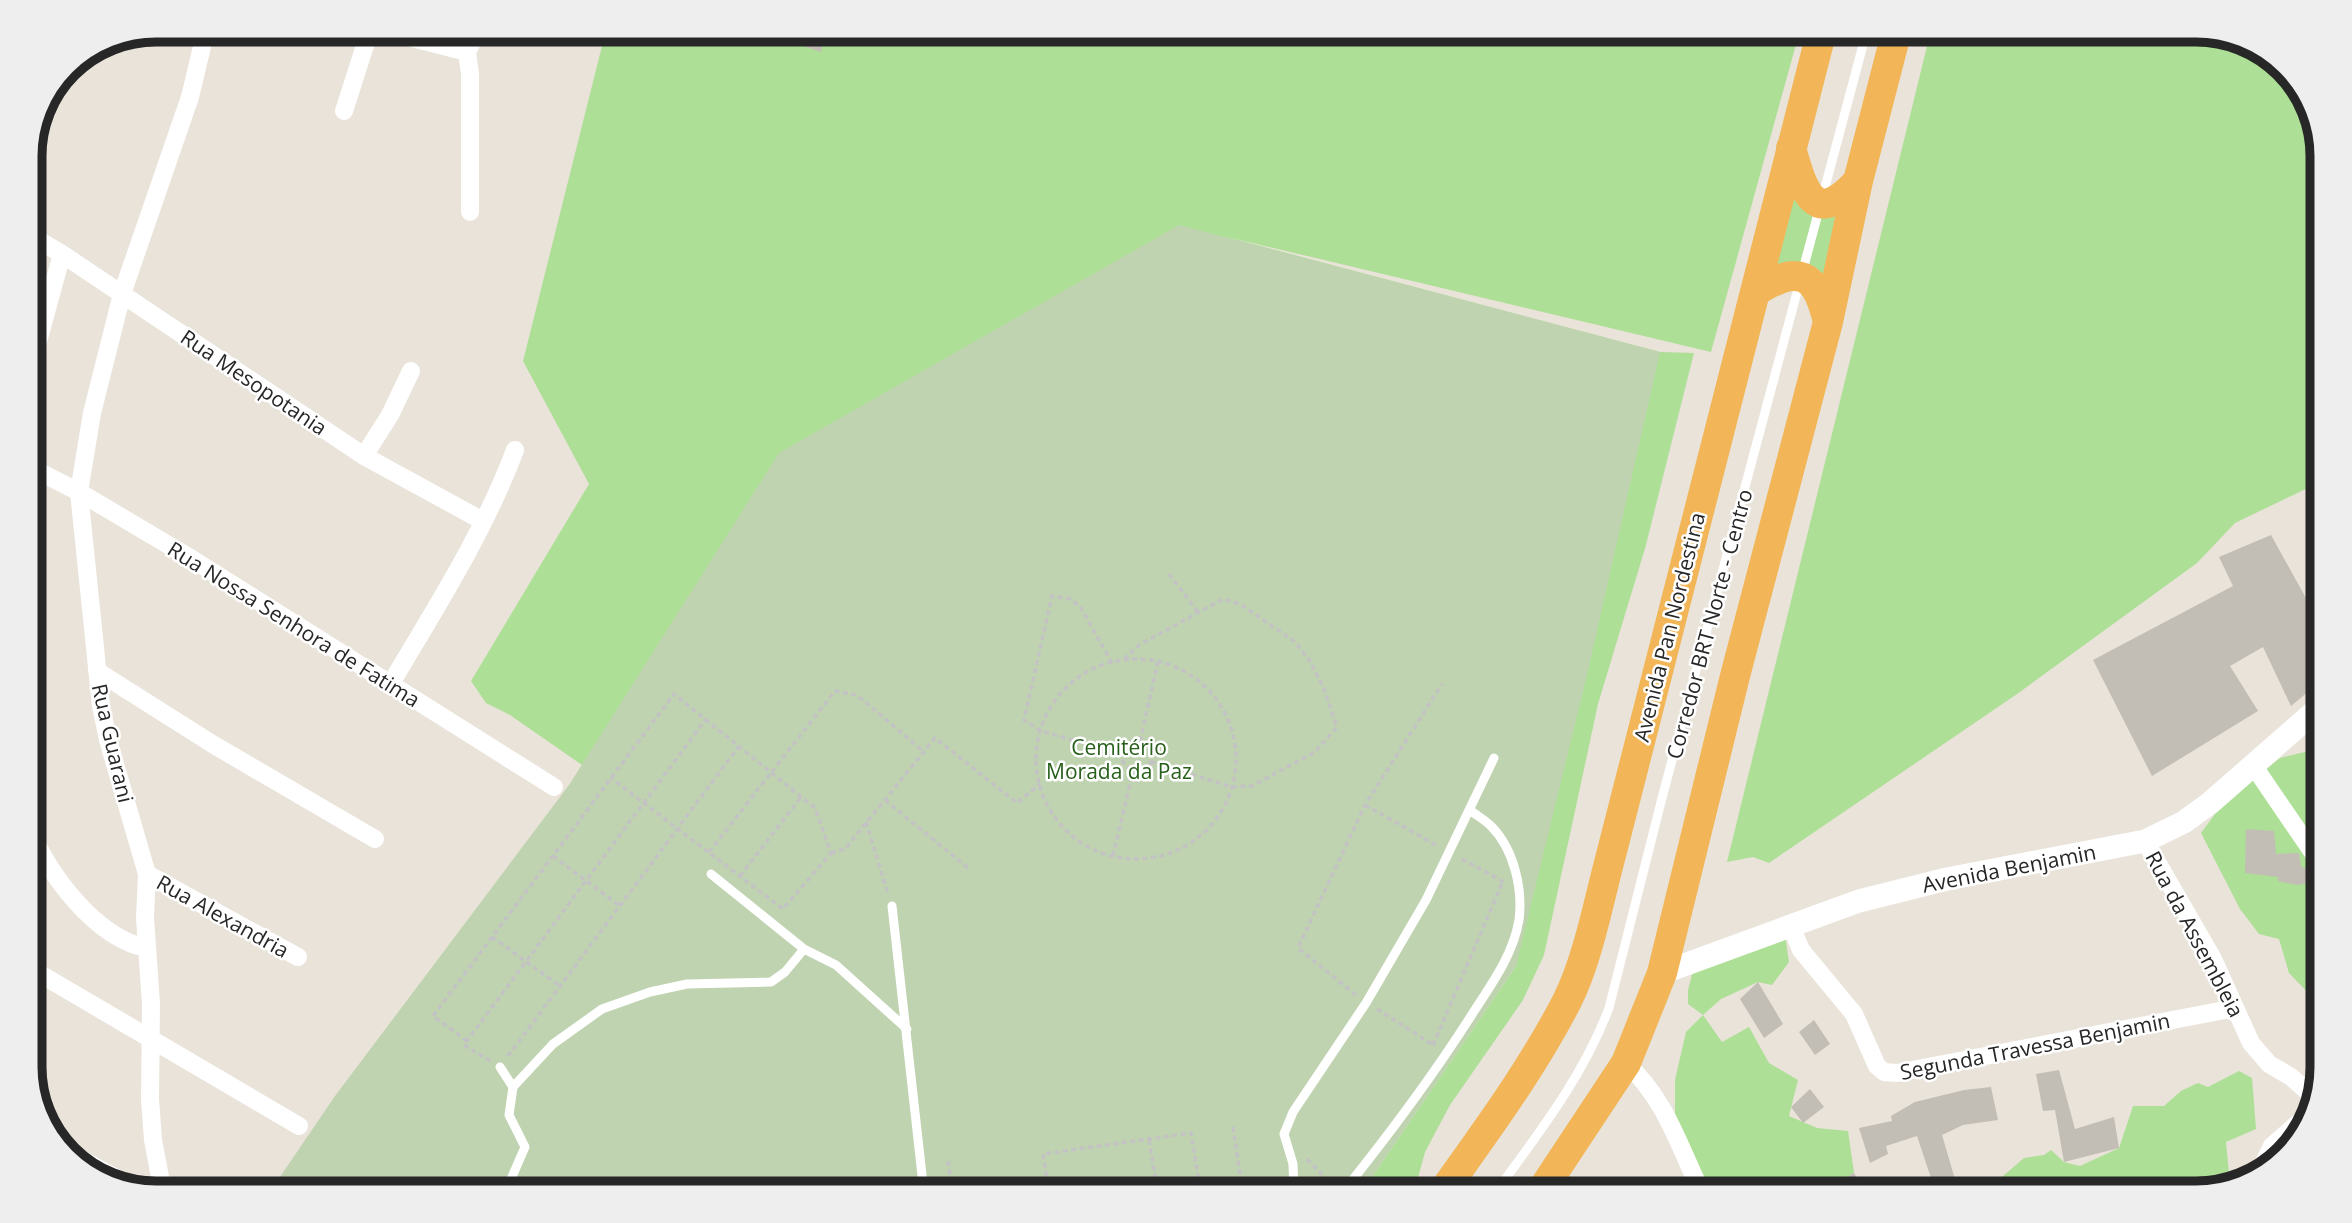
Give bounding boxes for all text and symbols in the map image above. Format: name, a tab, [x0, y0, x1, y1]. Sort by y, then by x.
street label: Rua Mesopotania	[175, 323, 333, 441]
street label: Corredor BRT Norte - Centro	[1659, 486, 1759, 762]
street label: Avenida Pan Nordestina	[1627, 509, 1711, 745]
street label: Rua Nossa Senhora de Fatima	[163, 535, 425, 713]
street label: Rua Guarani	[86, 681, 140, 805]
park label: Cemitério Morada da Paz	[1046, 733, 1192, 785]
street label: Avenida Benjamin	[1920, 837, 2098, 899]
street label: Rua da Assembleia	[2139, 846, 2251, 1022]
street label: Rua Alexandria	[152, 868, 294, 964]
street label: Segunda Travessa Benjamin	[1898, 1006, 2172, 1086]

